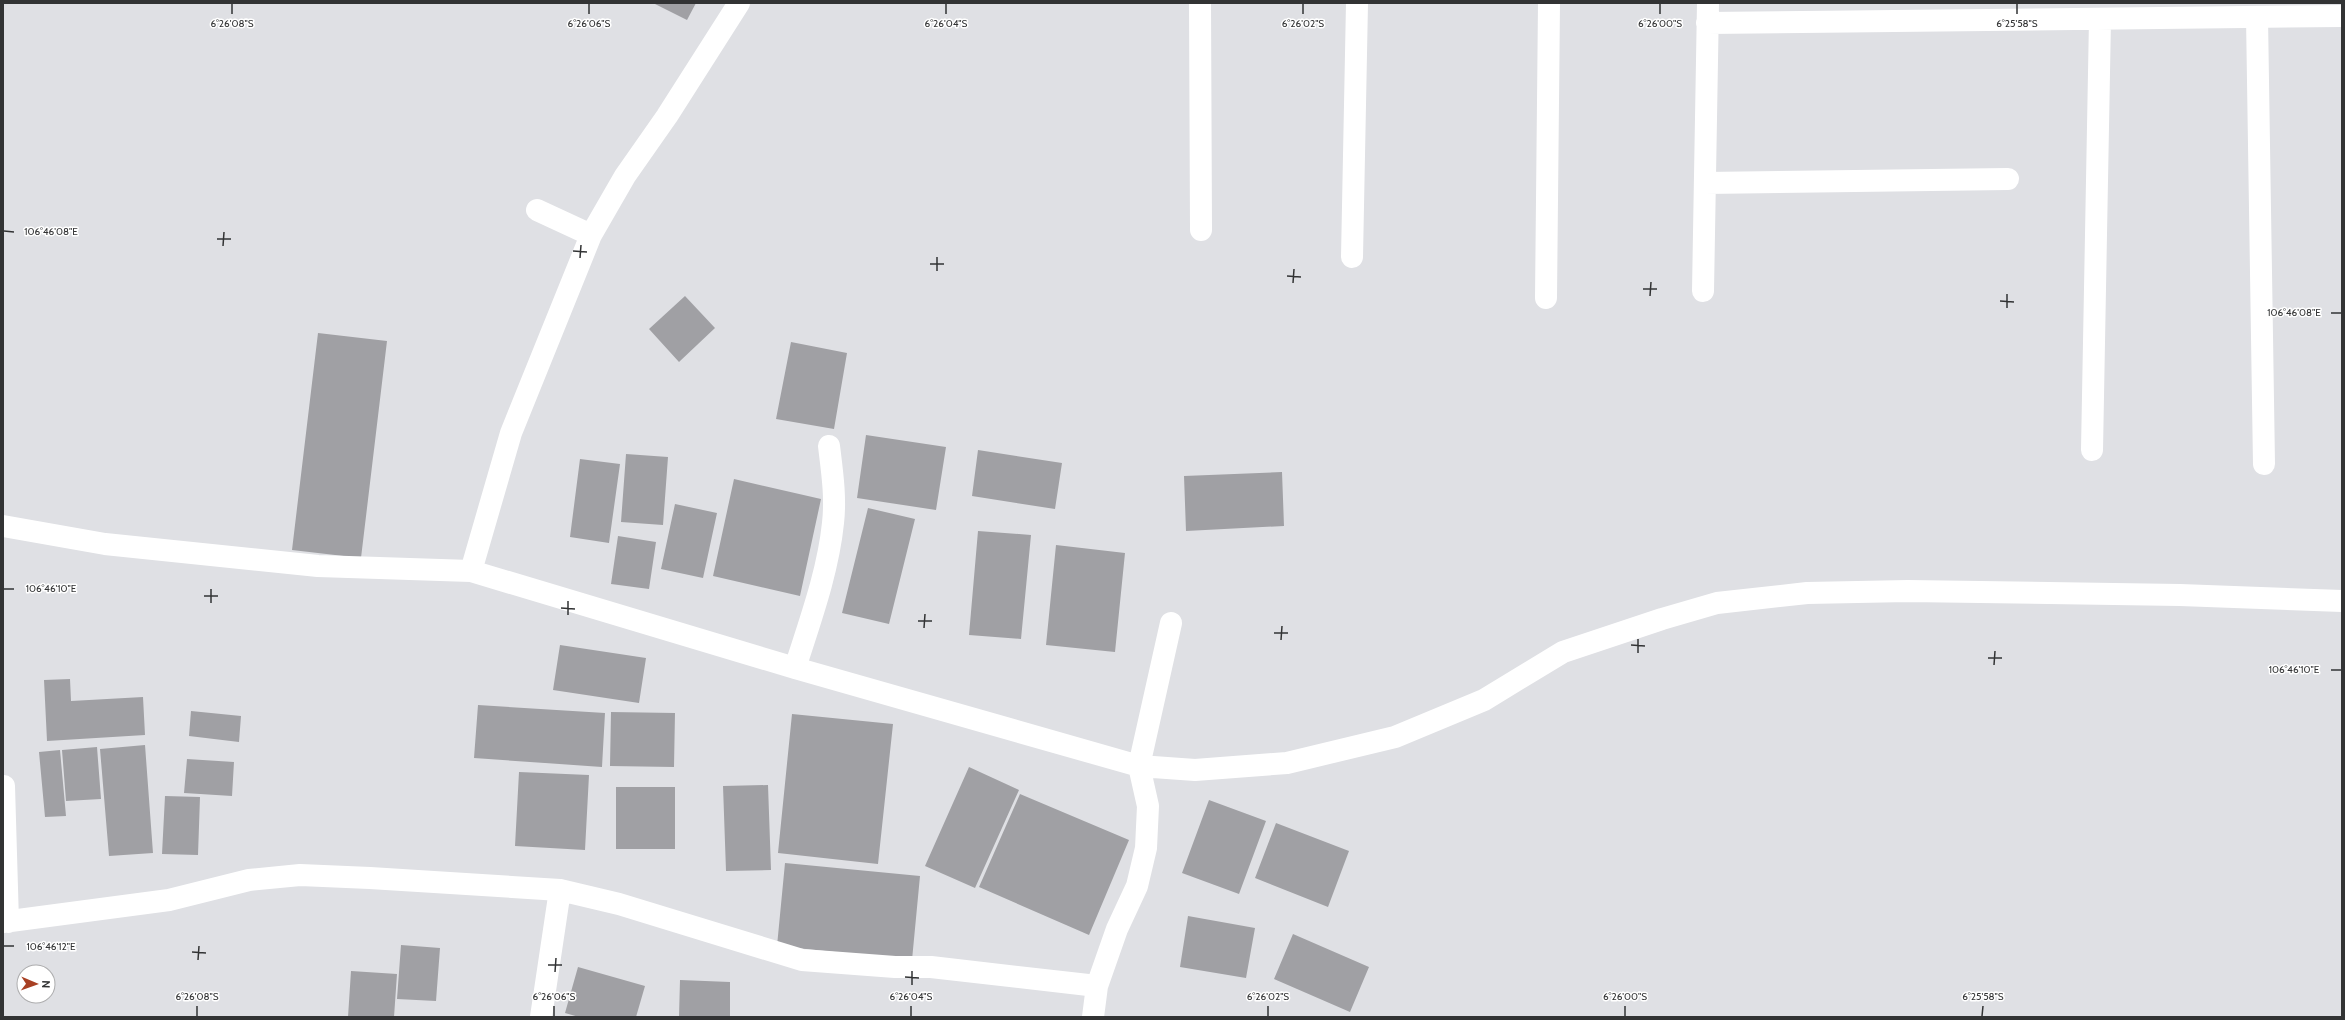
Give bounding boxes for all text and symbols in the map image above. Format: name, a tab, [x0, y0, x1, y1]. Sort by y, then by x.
text: 6°26'08"S	[210, 17, 254, 30]
text: 6°26'06"S	[568, 17, 611, 30]
text: 6°26'04"S	[925, 17, 968, 30]
text: 6°26'02"S	[1282, 17, 1324, 30]
text: 6°26'00"S	[1638, 17, 1682, 30]
text: 6°25'58"S	[1996, 17, 2038, 30]
text: 106°46'08"E	[24, 225, 78, 238]
text: 106°46'08"E	[2267, 306, 2321, 319]
text: 106°46'10"E	[26, 582, 77, 595]
text: 106°46'10"E	[2269, 663, 2320, 676]
text: 106°46'12"E	[27, 940, 76, 953]
north arrow	[16, 964, 56, 1004]
text: N	[39, 980, 53, 988]
text: 6°26'08"S	[175, 990, 219, 1003]
text: 6°26'06"S	[533, 990, 576, 1003]
text: 6°26'04"S	[890, 990, 933, 1003]
text: 6°26'02"S	[1247, 990, 1289, 1003]
text: 6°26'00"S	[1603, 990, 1647, 1003]
text: 6°25'58"S	[1962, 990, 2004, 1003]

